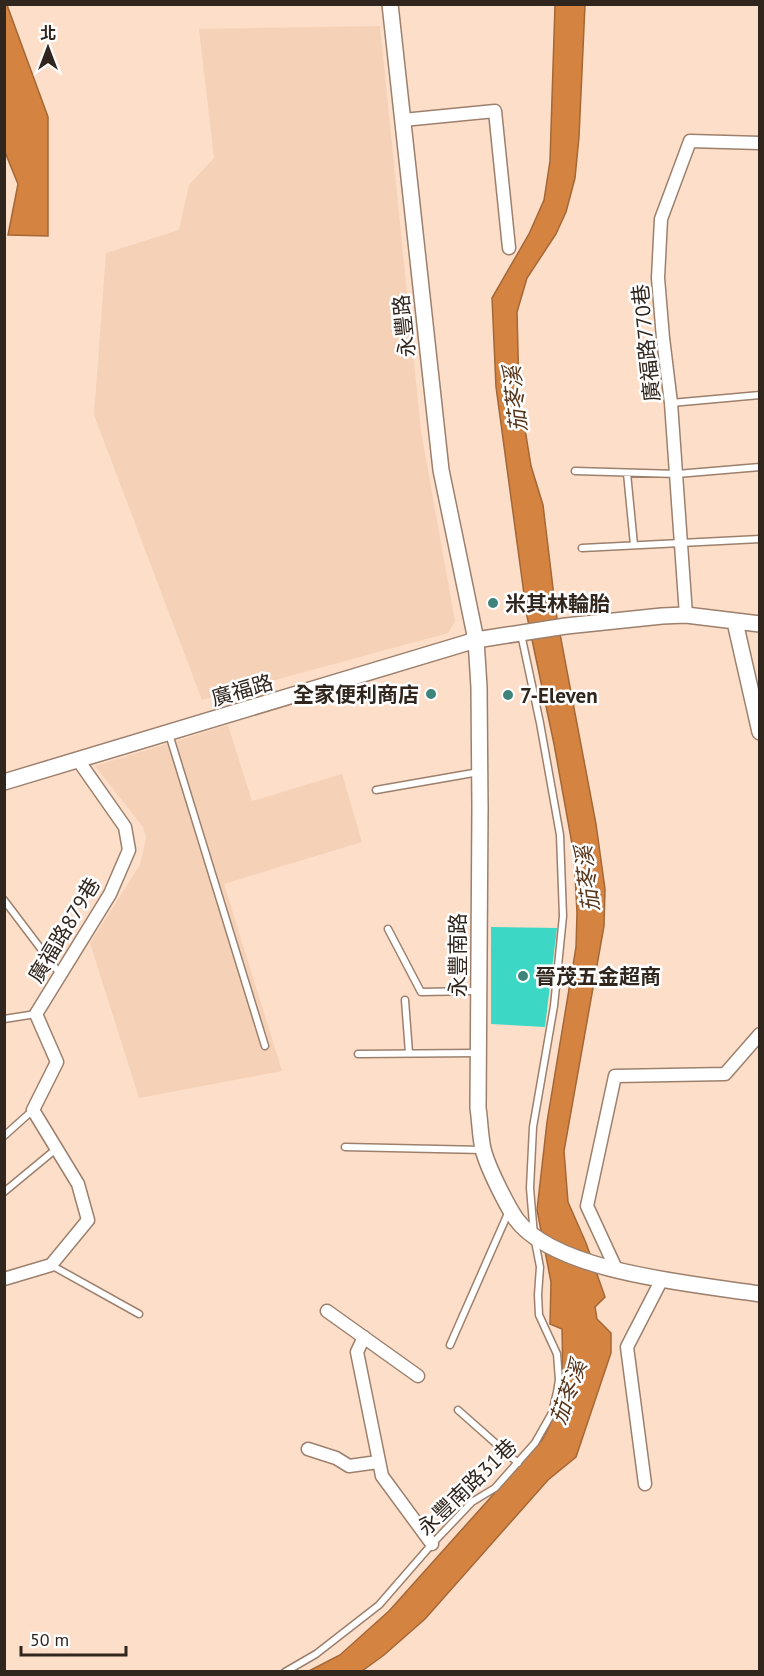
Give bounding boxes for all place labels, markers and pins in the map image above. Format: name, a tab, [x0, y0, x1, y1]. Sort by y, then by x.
place label: 米其林輪胎	[505, 590, 610, 617]
marker: 米其林輪胎	[486, 596, 500, 610]
place label: 全家便利商店	[293, 681, 419, 708]
place label: 7-Eleven	[520, 682, 598, 709]
marker: 全家便利商店	[424, 687, 438, 701]
marker: 7-Eleven	[501, 688, 515, 702]
place label: 晉茂五金超商	[535, 963, 661, 990]
marker: 晉茂五金超商	[516, 969, 530, 983]

